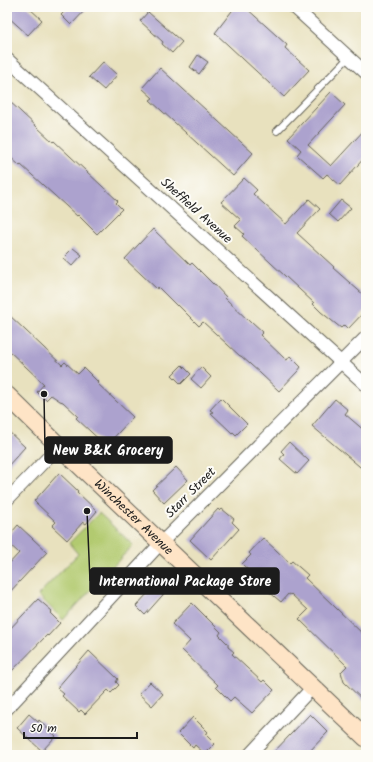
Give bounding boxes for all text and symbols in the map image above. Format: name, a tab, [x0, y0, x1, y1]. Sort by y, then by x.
street label: Sheffield Avenue	[155, 173, 237, 249]
callout: New B&K Grocery	[45, 437, 172, 463]
text: New B&K Grocery	[53, 440, 164, 462]
street label: Starr Street	[161, 462, 222, 523]
street label: Winchester Avenue	[89, 474, 178, 560]
callout: International Package Store	[90, 568, 279, 594]
text: International Package Store	[99, 571, 271, 593]
scale bar	[24, 714, 137, 740]
text: 50 m	[30, 719, 57, 738]

